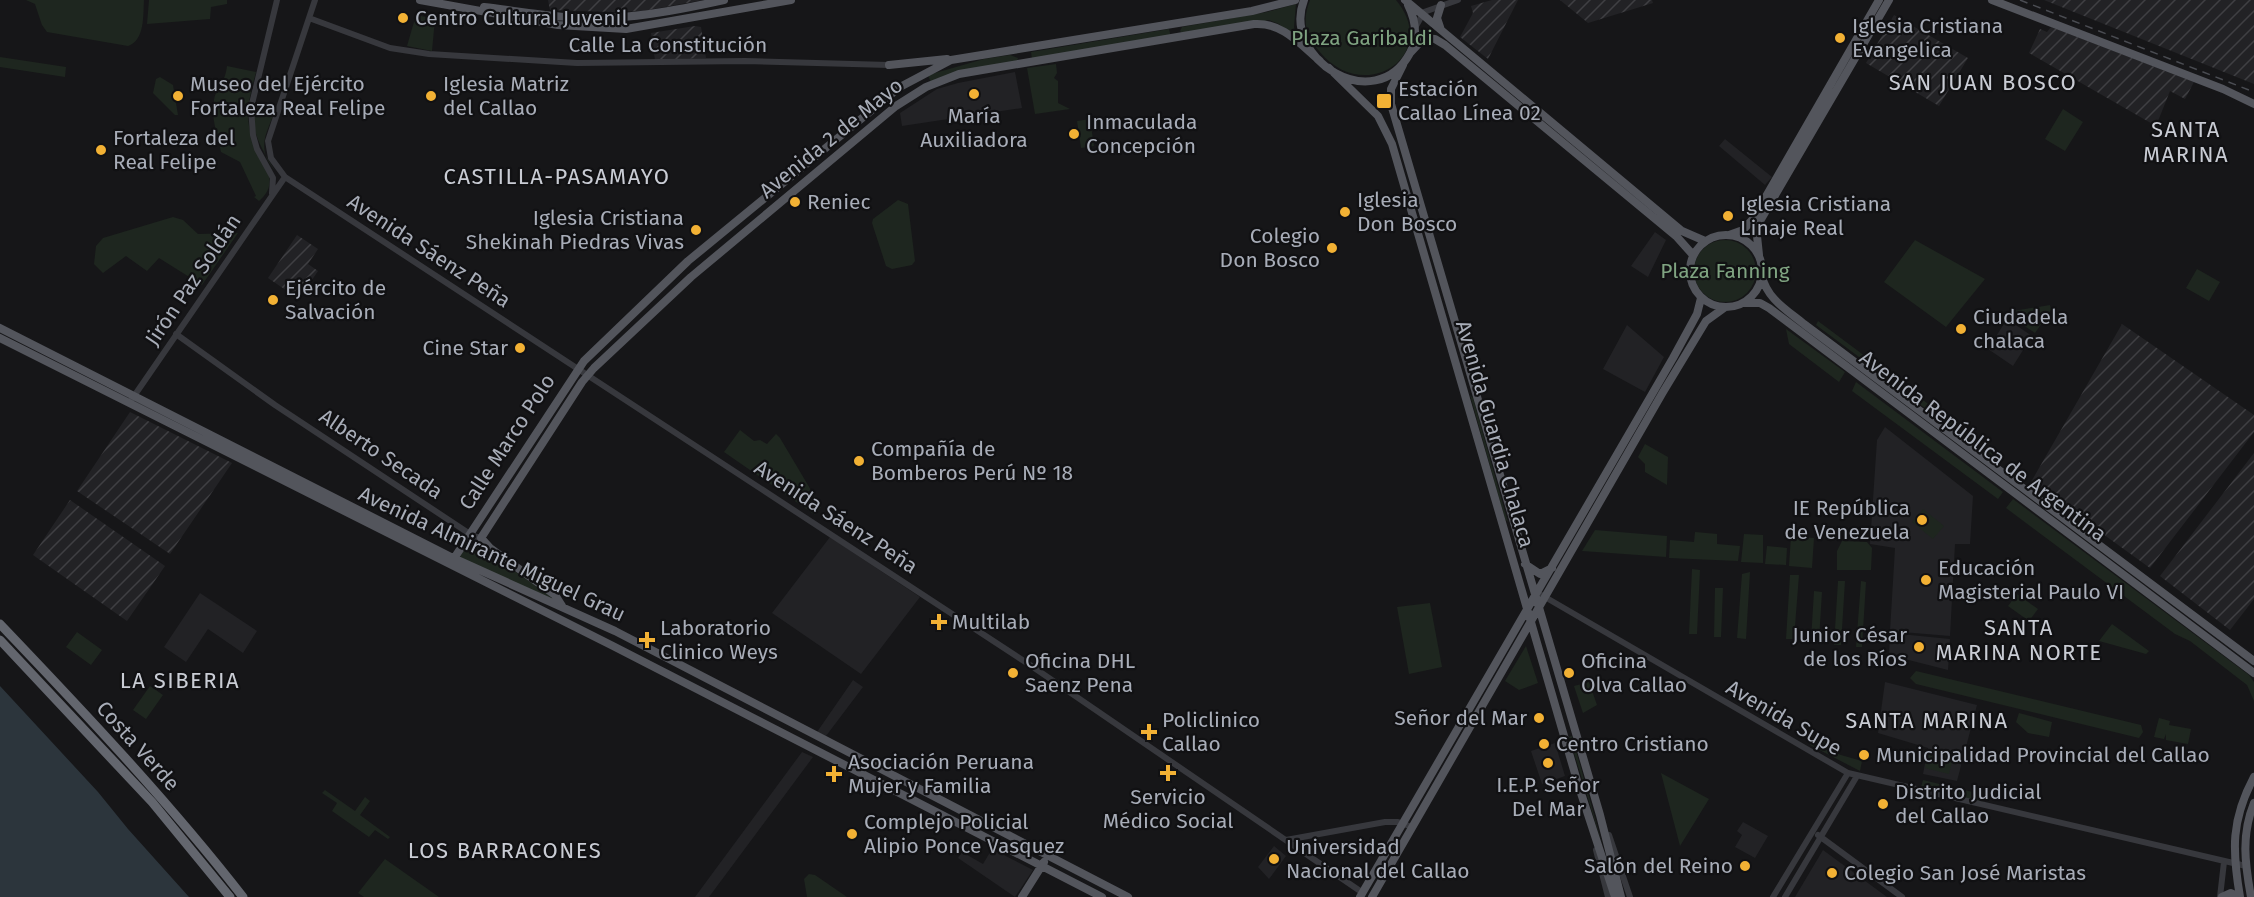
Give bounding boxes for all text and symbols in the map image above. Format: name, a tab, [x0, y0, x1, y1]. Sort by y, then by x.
place label: Centro Cultural Juvenil	[415, 5, 628, 31]
marker: Centro Cultural Juvenil	[396, 11, 410, 25]
place label: Iglesia Cristiana Evangelica	[1852, 13, 2003, 63]
park label: Plaza Garibaldi	[1291, 25, 1433, 51]
marker: Iglesia Cristiana Evangelica	[1833, 31, 1847, 45]
street label: Calle La Constitución	[569, 32, 767, 58]
district label: SAN JUAN BOSCO	[1889, 69, 2077, 96]
place label: Museo del Ejército Fortaleza Real Felipe	[190, 71, 385, 121]
place label: Iglesia Matriz del Callao	[443, 71, 569, 121]
street label: Avenida 2 de Mayo	[754, 72, 908, 204]
place label: Estación Callao Línea 02	[1398, 76, 1541, 126]
marker: María Auxiliadora	[967, 87, 981, 101]
marker: Museo del Ejército Fortaleza Real Felipe	[171, 89, 185, 103]
marker: Iglesia Matriz del Callao	[424, 89, 438, 103]
marker: Estación Callao Línea 02	[1375, 92, 1393, 110]
place label: María Auxiliadora	[920, 103, 1028, 153]
place label: Inmaculada Concepción	[1086, 109, 1197, 159]
district label: SANTA MARINA	[2143, 116, 2229, 168]
place label: Fortaleza del Real Felipe	[113, 125, 235, 175]
marker: Inmaculada Concepción	[1067, 127, 1081, 141]
marker: Fortaleza del Real Felipe	[94, 143, 108, 157]
district label: CASTILLA-PASAMAYO	[444, 163, 670, 190]
place label: Iglesia Don Bosco	[1357, 187, 1457, 237]
street label: Avenida Sáenz Peña	[342, 188, 516, 314]
place label: Reniec	[807, 189, 871, 215]
place label: Iglesia Cristiana Linaje Real	[1740, 191, 1891, 241]
marker: Reniec	[788, 195, 802, 209]
place label: Iglesia Cristiana Shekinah Piedras Vivas	[466, 205, 684, 255]
marker: Iglesia Don Bosco	[1338, 205, 1352, 219]
street label: Jirón Paz Soldán	[139, 209, 247, 351]
marker: Iglesia Cristiana Linaje Real	[1721, 209, 1735, 223]
marker: Iglesia Cristiana Shekinah Piedras Vivas	[689, 223, 703, 237]
place label: Colegio Don Bosco	[1220, 223, 1320, 273]
marker: Colegio Don Bosco	[1325, 241, 1339, 255]
park label: Plaza Fanning	[1660, 258, 1790, 284]
place label: Ejército de Salvación	[285, 275, 386, 325]
marker: Ejército de Salvación	[266, 293, 280, 307]
place label: Ciudadela chalaca	[1973, 304, 2068, 354]
street label: Avenida Guardia Chalaca	[1450, 317, 1540, 551]
marker: Ciudadela chalaca	[1954, 322, 1968, 336]
place label: Cine Star	[423, 335, 508, 361]
marker: Cine Star	[513, 341, 527, 355]
street label: Avenida República de Argentina	[1854, 345, 2112, 547]
street label: Calle Marco Polo	[453, 369, 561, 515]
street label: Alberto Secada	[314, 403, 448, 505]
place label: Compañía de Bomberos Perú Nº 18	[871, 436, 1073, 486]
street label: Avenida Sáenz Peña	[749, 454, 923, 580]
marker: Compañía de Bomberos Perú Nº 18	[852, 454, 866, 468]
street label: Avenida Almirante Miguel Grau	[354, 481, 630, 627]
place label: IE República de Venezuela	[1784, 495, 1910, 545]
marker: IE República de Venezuela	[1915, 513, 1929, 527]
place label: Educación Magisterial Paulo VI	[1938, 555, 2124, 605]
marker: Educación Magisterial Paulo VI	[1919, 573, 1933, 587]
place label: Multilab	[952, 609, 1030, 635]
marker: Multilab	[930, 613, 948, 631]
district label: SANTA MARINA NORTE	[1935, 614, 2103, 666]
place label: Laboratorio Clinico Weys	[660, 615, 778, 665]
place label: Junior César de los Ríos	[1792, 622, 1907, 672]
marker: Laboratorio Clinico Weys	[638, 631, 656, 649]
marker: Junior César de los Ríos	[1912, 640, 1926, 654]
place label: Oficina DHL Saenz Pena	[1025, 648, 1136, 698]
place label: Oficina Olva Callao	[1581, 648, 1687, 698]
marker: Oficina DHL Saenz Pena	[1006, 666, 1020, 680]
marker: Oficina Olva Callao	[1562, 666, 1576, 680]
district label: LA SIBERIA	[120, 667, 240, 694]
street label: Avenida Supe	[1722, 674, 1846, 762]
street label: Costa Verde	[91, 696, 185, 796]
place label: Señor del Mar	[1394, 705, 1527, 731]
place label: Policlinico Callao	[1162, 707, 1260, 757]
district label: SANTA MARINA	[1845, 707, 2009, 734]
marker: Señor del Mar	[1532, 711, 1546, 725]
marker: Policlinico Callao	[1140, 723, 1158, 741]
place label: Centro Cristiano	[1556, 731, 1709, 757]
marker: Centro Cristiano	[1537, 737, 1551, 751]
place label: Municipalidad Provincial del Callao	[1876, 742, 2210, 768]
marker: Municipalidad Provincial del Callao	[1857, 748, 1871, 762]
place label: Asociación Peruana Mujer y Familia	[848, 749, 1034, 799]
marker: I.E.P. Señor Del Mar	[1541, 756, 1555, 770]
marker: Servicio Médico Social	[1159, 764, 1177, 782]
marker: Asociación Peruana Mujer y Familia	[825, 765, 843, 783]
place label: I.E.P. Señor Del Mar	[1496, 772, 1600, 822]
place label: Distrito Judicial del Callao	[1895, 779, 2041, 829]
place label: Servicio Médico Social	[1103, 784, 1233, 834]
marker: Distrito Judicial del Callao	[1876, 797, 1890, 811]
place label: Complejo Policial Alipio Ponce Vasquez	[864, 809, 1064, 859]
marker: Complejo Policial Alipio Ponce Vasquez	[845, 827, 859, 841]
place label: Universidad Nacional del Callao	[1286, 834, 1470, 884]
district label: LOS BARRACONES	[408, 837, 602, 864]
marker: Universidad Nacional del Callao	[1267, 852, 1281, 866]
place label: Salón del Reino	[1584, 853, 1733, 879]
marker: Salón del Reino	[1738, 859, 1752, 873]
place label: Colegio San José Maristas	[1844, 860, 2086, 886]
marker: Colegio San José Maristas	[1825, 866, 1839, 880]

